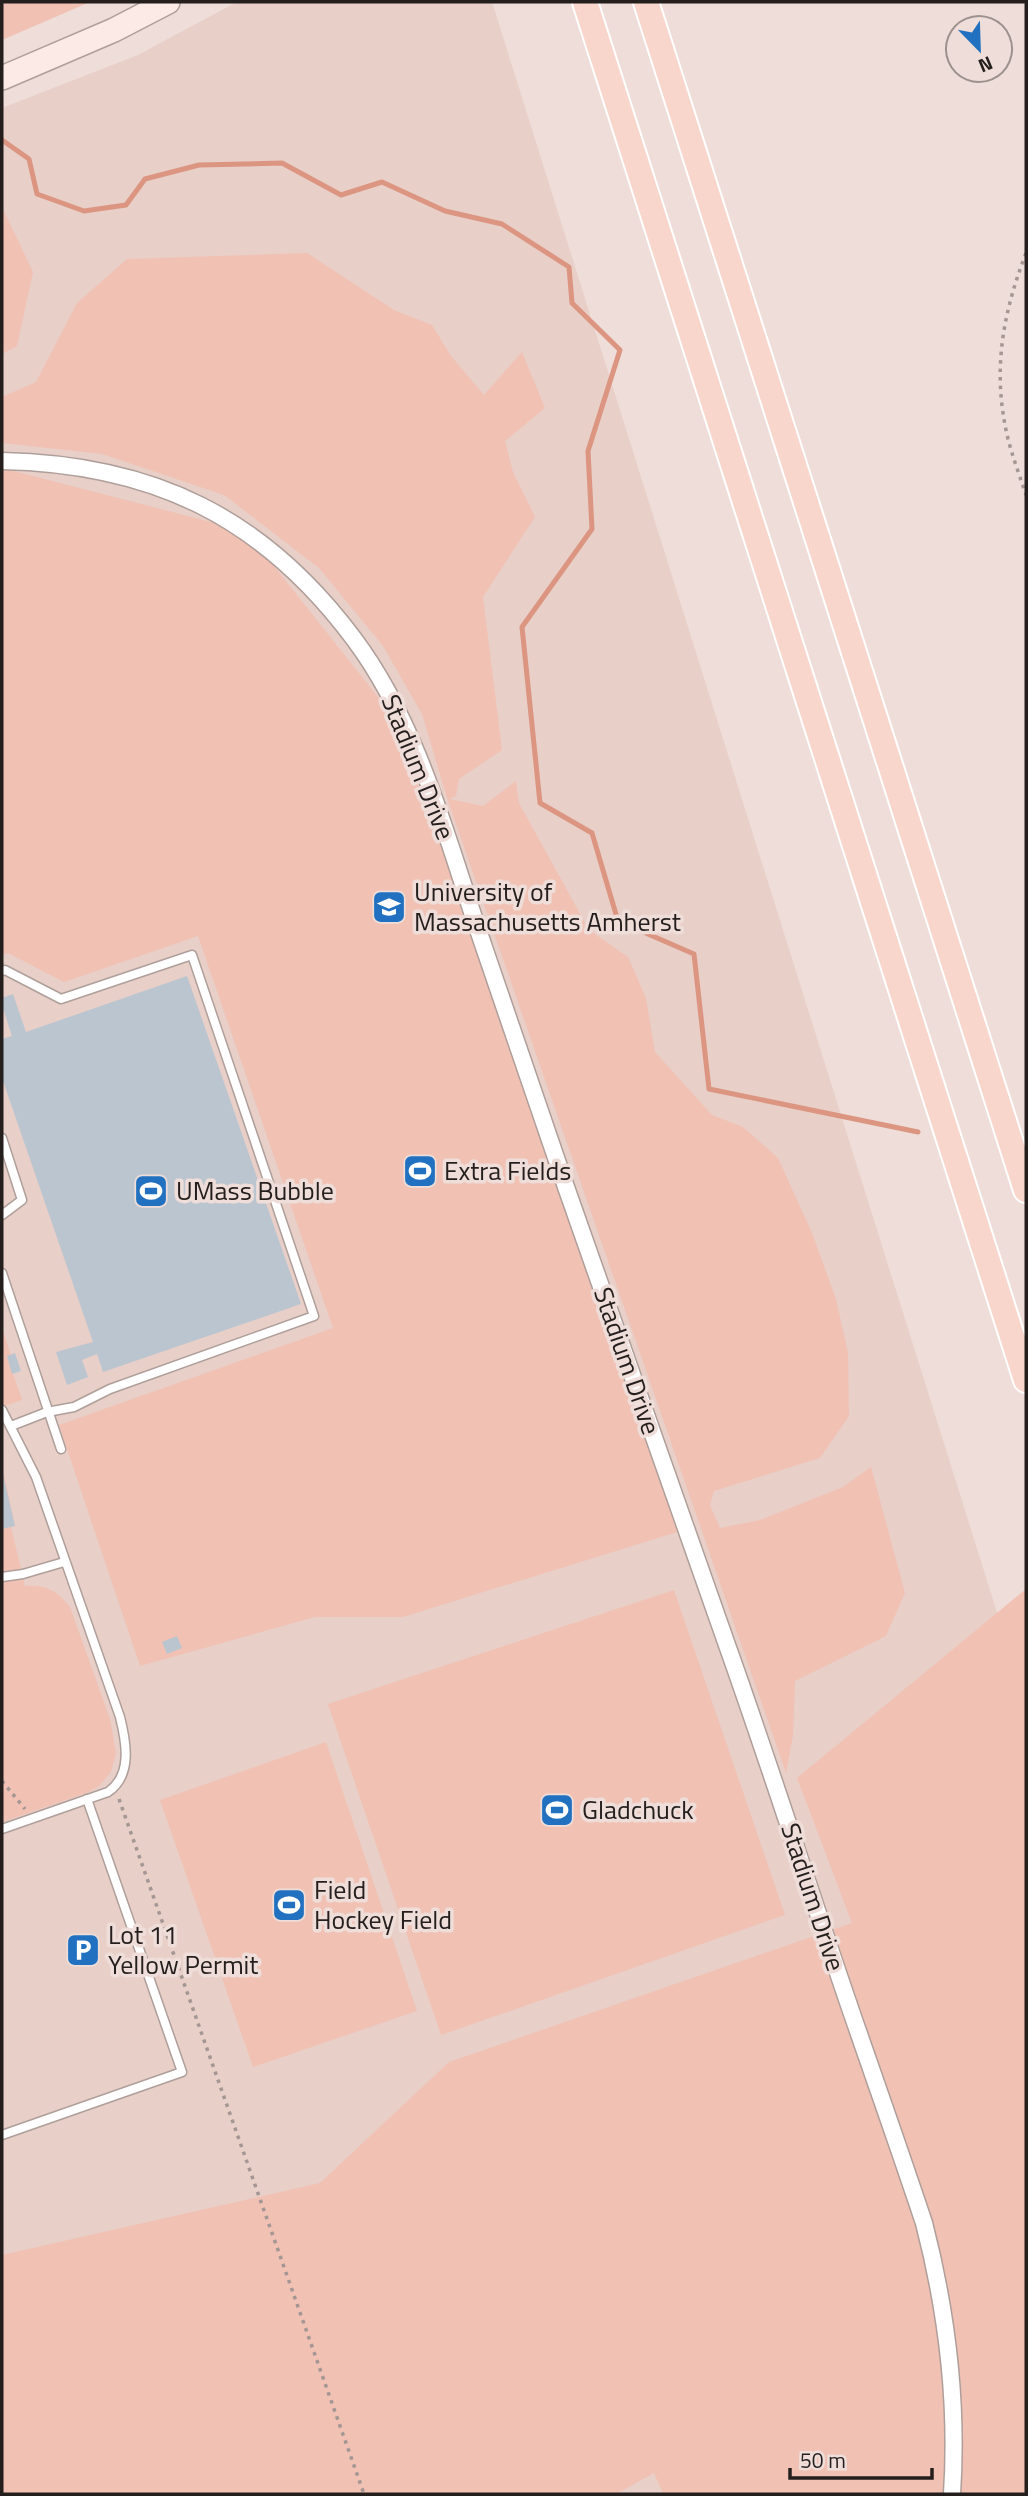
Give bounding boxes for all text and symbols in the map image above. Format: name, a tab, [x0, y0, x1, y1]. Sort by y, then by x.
north arrow	[944, 14, 1014, 84]
text: N	[974, 49, 998, 81]
street label: Stadium Drive	[372, 688, 465, 845]
place label: University of Massachusetts Amherst	[414, 872, 681, 941]
school or university icon: University of Massachusetts Amherst	[370, 888, 408, 926]
place label: Extra Fields	[444, 1151, 571, 1190]
sports icon: Extra Fields	[401, 1152, 439, 1190]
place label: UMass Bubble	[176, 1171, 334, 1210]
sports icon: UMass Bubble	[132, 1172, 170, 1210]
street label: Stadium Drive	[584, 1282, 671, 1440]
place label: Gladchuck	[582, 1790, 694, 1829]
sports icon: Gladchuck	[538, 1791, 576, 1829]
street label: Stadium Drive	[771, 1818, 856, 1976]
place label: Field Hockey Field	[314, 1870, 452, 1939]
sports icon: Field Hockey Field	[270, 1886, 308, 1924]
place label: Lot 11 Yellow Permit	[108, 1915, 258, 1984]
parking icon: Lot 11 Yellow Permit	[64, 1931, 102, 1969]
scale bar	[790, 2436, 932, 2480]
text: 50 m	[800, 2444, 846, 2476]

